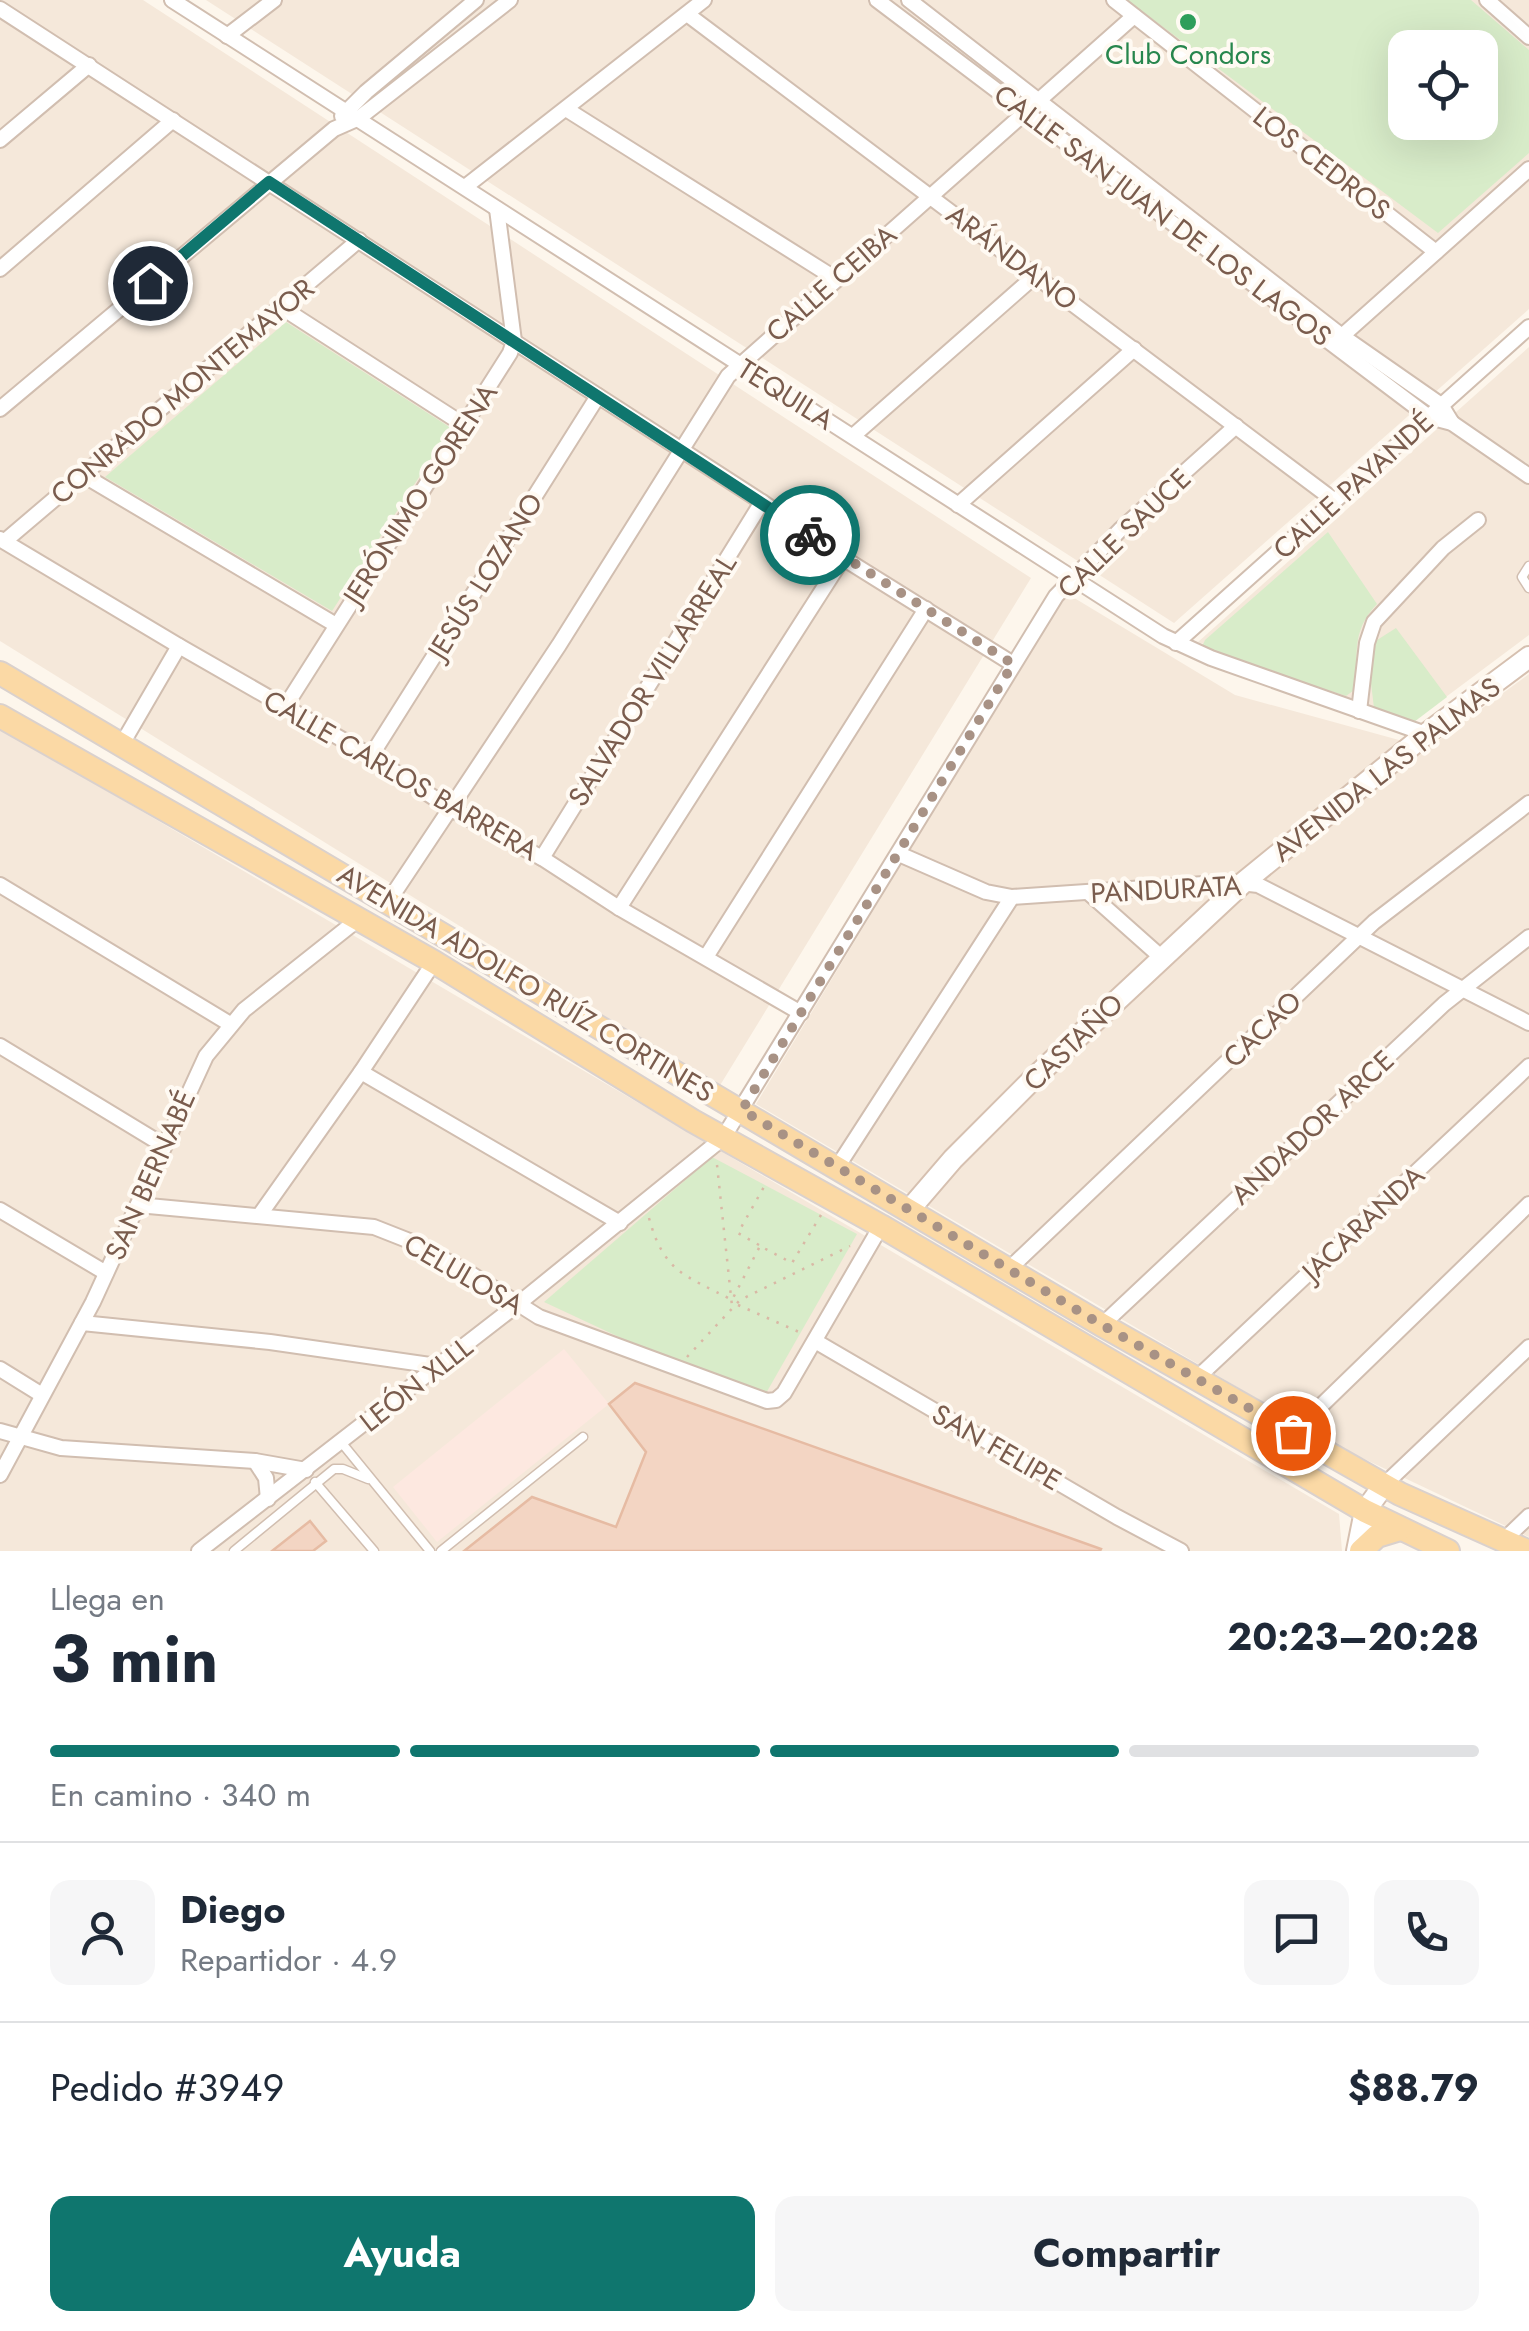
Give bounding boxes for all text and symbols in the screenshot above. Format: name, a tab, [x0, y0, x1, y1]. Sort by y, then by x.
marker: Club Condors	[1177, 11, 1199, 33]
map controls	[1388, 30, 1498, 140]
button: locate	[1388, 30, 1498, 140]
place label: Club Condors	[1105, 34, 1271, 75]
street label: CALLE SAN JUAN DE LOS LAGOS	[985, 75, 1340, 356]
street label: LOS CEDROS	[1244, 97, 1399, 230]
street label: ARÁNDANO	[938, 194, 1086, 320]
street label: CALLE CEIBA	[757, 215, 906, 352]
pin	[108, 241, 193, 326]
icon: home	[123, 256, 178, 311]
street label: CONRADO MONTEMAYOR	[42, 268, 323, 514]
street label: TEQUILA	[730, 349, 842, 440]
street label: JERÓNIMO GORENA	[331, 375, 508, 616]
street label: CALLE PAYANDÉ	[1264, 402, 1443, 569]
street label: CALLE SAUCE	[1048, 459, 1201, 608]
street label: JESÚS LOZANO	[416, 485, 553, 671]
courier	[760, 485, 860, 585]
icon: bike	[783, 508, 838, 563]
street label: SALVADOR VILLARREAL	[558, 546, 747, 814]
street label: AVENIDA LAS PALMAS	[1263, 667, 1509, 872]
street label: CALLE CARLOS BARRERA	[256, 680, 546, 871]
street label: AVENIDA ADOLFO RUÍZ CORTINES	[330, 854, 722, 1113]
street label: PANDURATA	[1090, 865, 1243, 914]
street label: CACAO	[1214, 982, 1311, 1077]
street label: CASTAÑO	[1014, 984, 1133, 1101]
street label: ANDADOR ARCE	[1221, 1040, 1403, 1214]
street label: SAN BERNABÉ	[95, 1084, 206, 1267]
street label: JACARANDA	[1290, 1155, 1434, 1294]
street label: CELULOSA	[396, 1224, 532, 1326]
street label: LEÓN XLLL	[351, 1327, 482, 1442]
pin	[1251, 1391, 1336, 1476]
street label: SAN FELIPE	[924, 1394, 1069, 1501]
icon: bag	[1266, 1406, 1321, 1461]
text: Llega en	[50, 1576, 165, 1622]
text: 20:23–20:28	[1227, 1609, 1479, 1664]
text: 3 min	[50, 1612, 218, 1706]
text: En camino · 340 m	[50, 1772, 311, 1818]
button: person	[50, 1880, 155, 1985]
button: chat	[1244, 1880, 1349, 1985]
button: phone	[1374, 1880, 1479, 1985]
text: Diego	[180, 1882, 286, 1937]
text: Repartidor · 4.9	[180, 1937, 397, 1983]
text: Pedido #3949	[50, 2060, 284, 2115]
text: $88.79	[1348, 2060, 1479, 2115]
button: Ayuda	[50, 2196, 755, 2311]
button: Compartir	[775, 2196, 1479, 2311]

